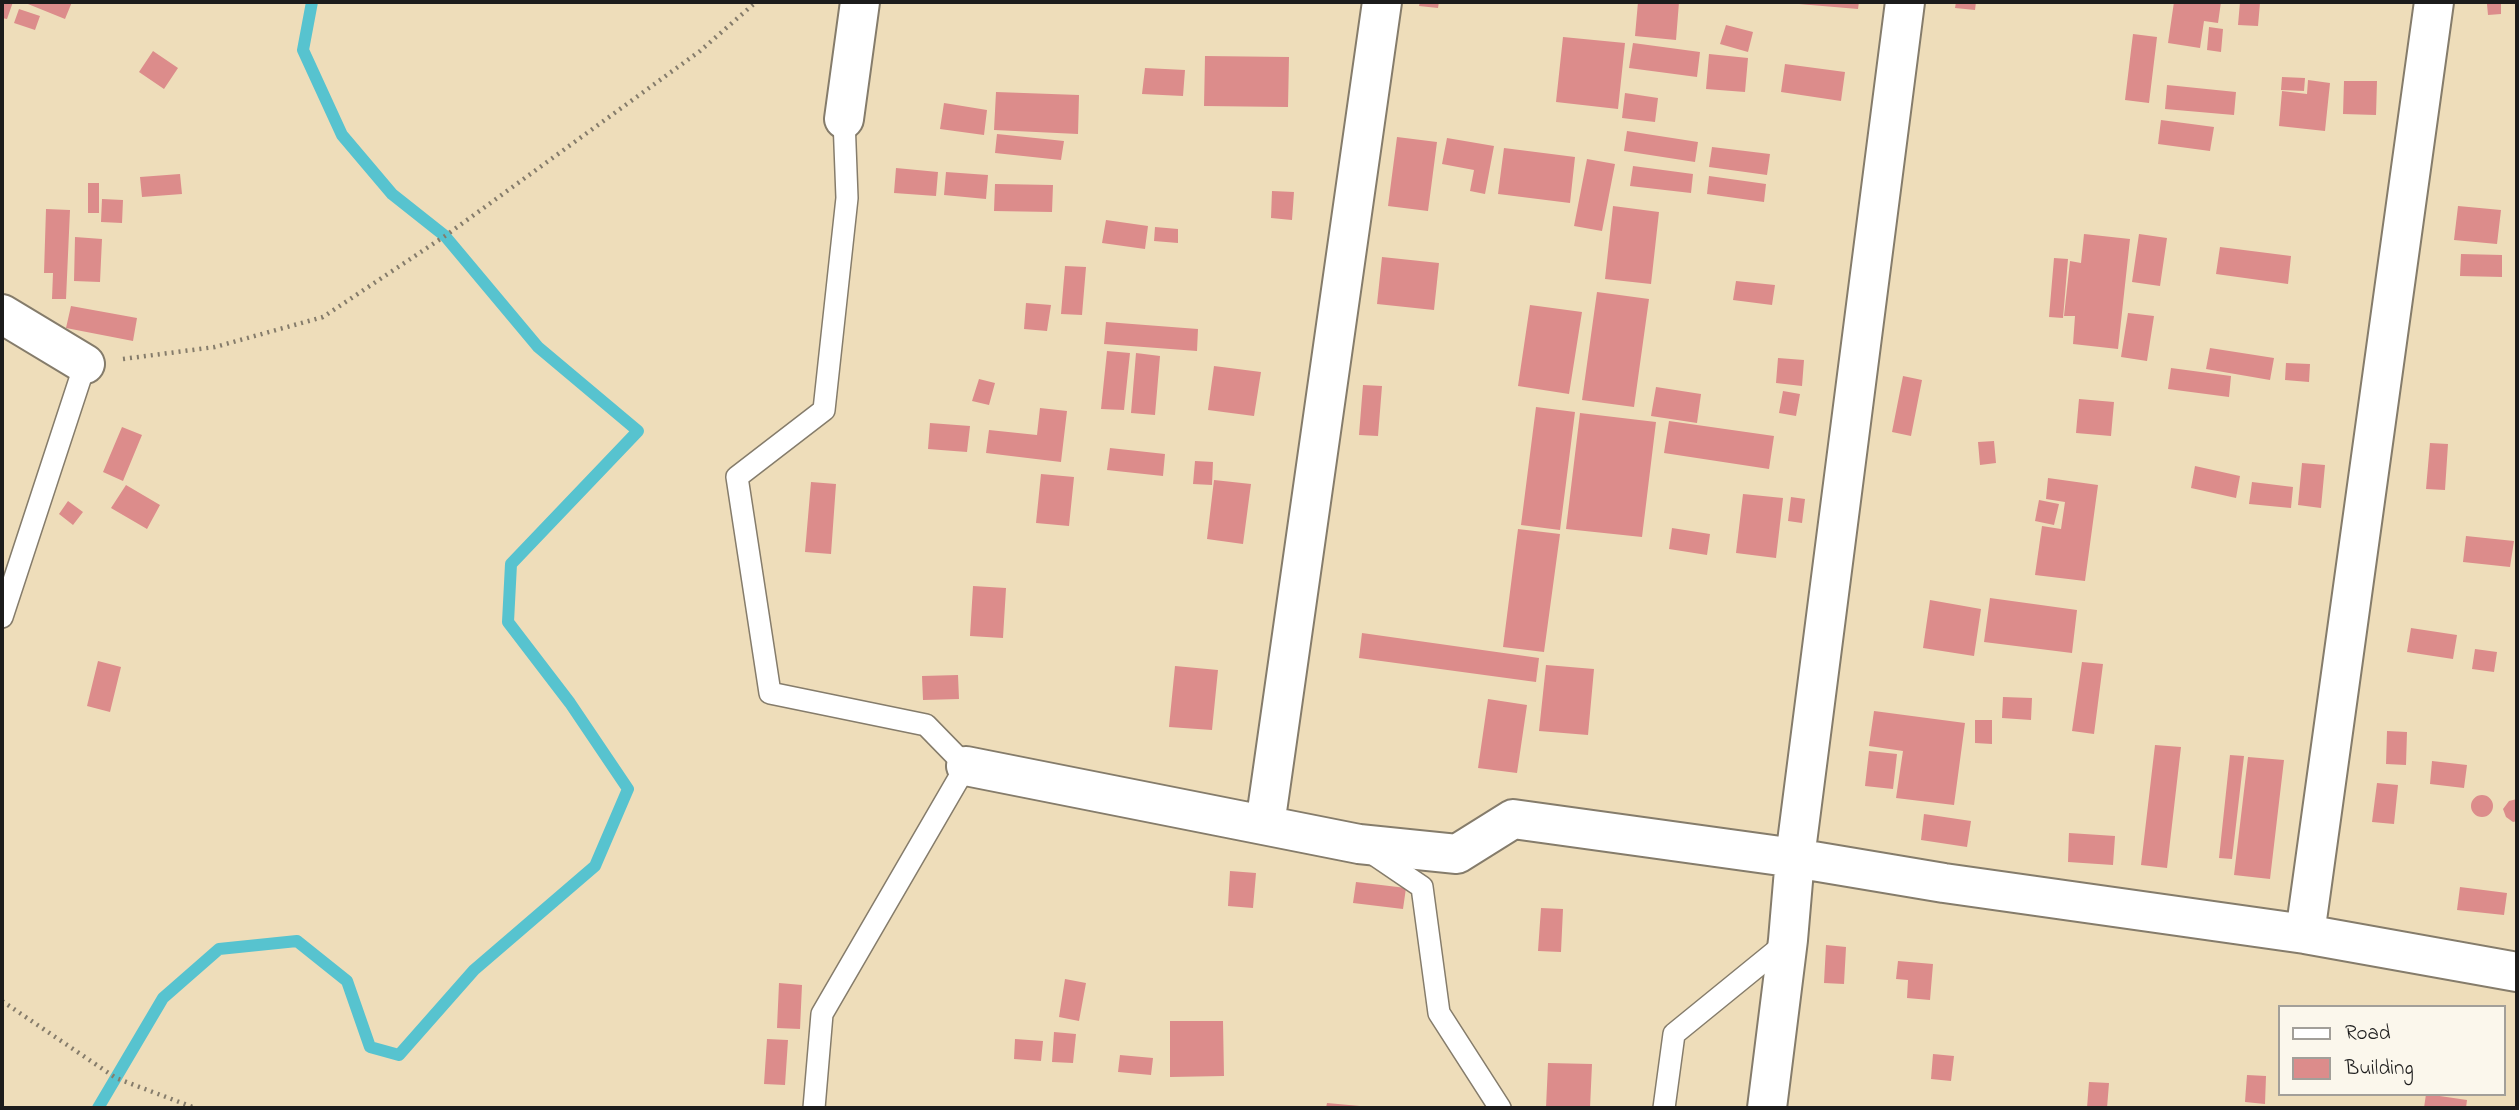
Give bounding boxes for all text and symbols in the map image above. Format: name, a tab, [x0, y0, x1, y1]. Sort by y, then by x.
legend	[2278, 1005, 2505, 1096]
text: Road	[2345, 1019, 2391, 1049]
text: Building	[2345, 1054, 2414, 1084]

